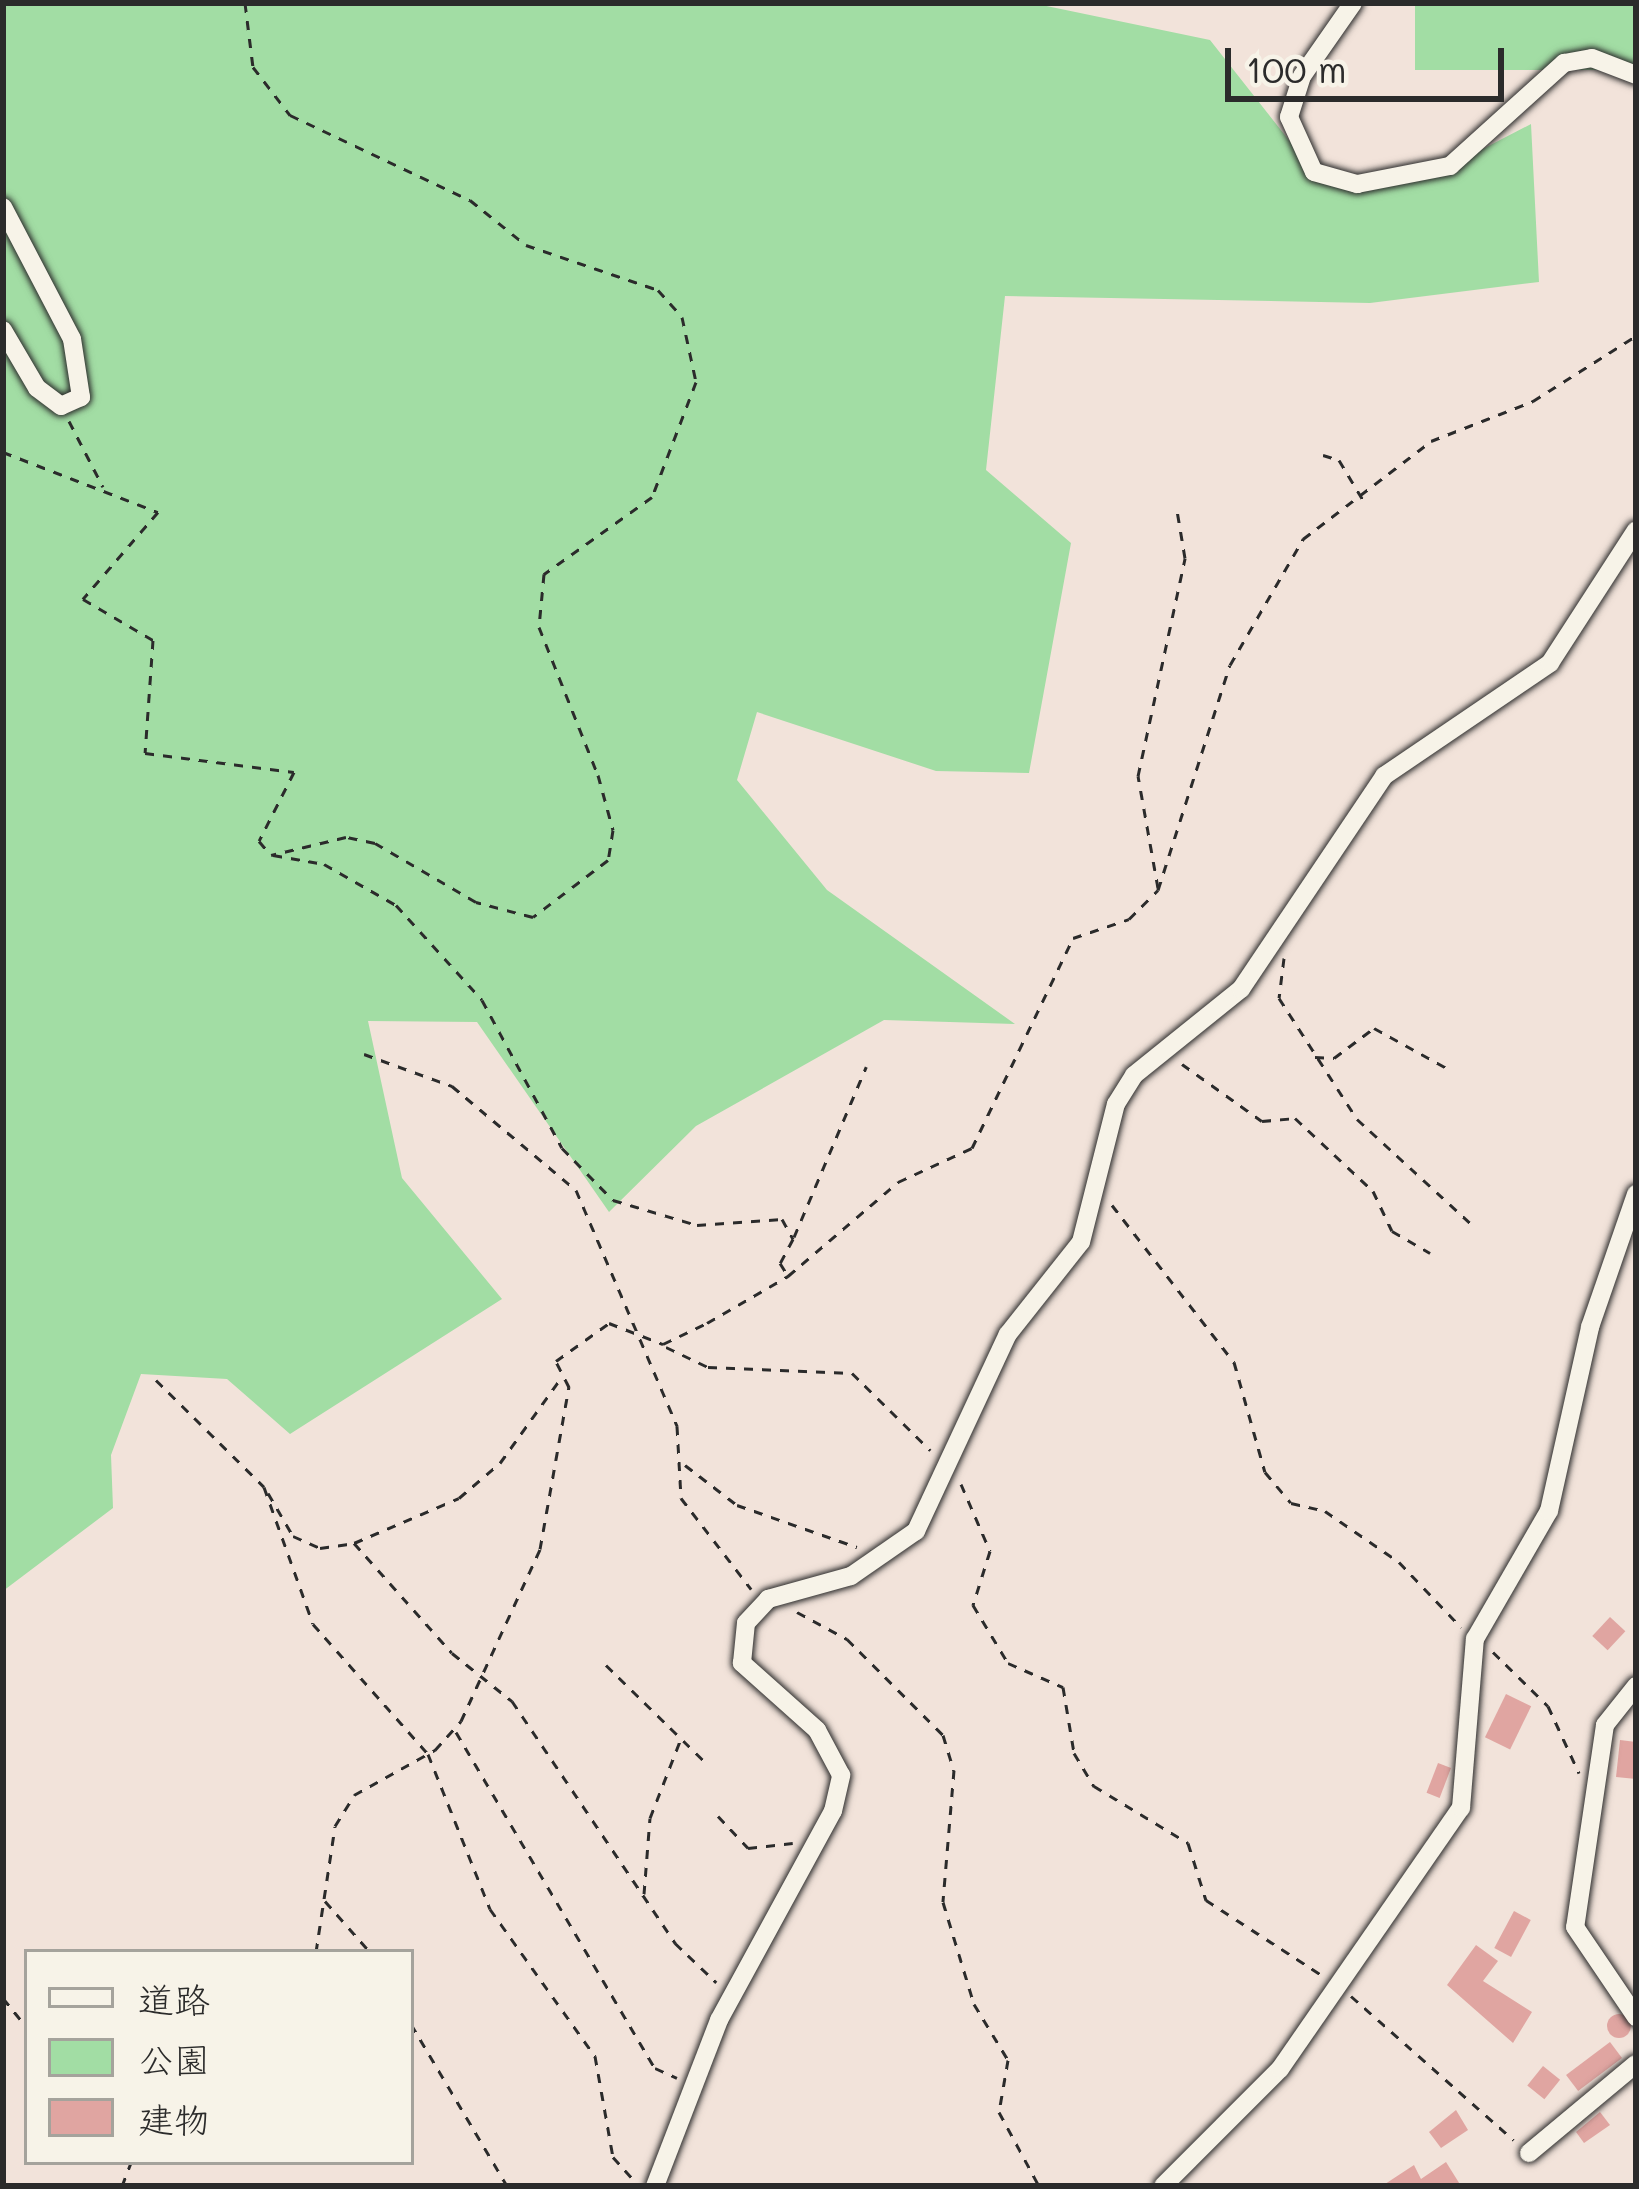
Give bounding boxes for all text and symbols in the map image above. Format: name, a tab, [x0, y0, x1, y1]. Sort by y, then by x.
scale bar	[1231, 24, 1510, 98]
text: 100 m	[1246, 45, 1347, 92]
legend	[24, 1949, 414, 2165]
text: 道路	[138, 1975, 210, 2022]
text: 公園	[138, 2035, 210, 2082]
text: 建物	[138, 2095, 210, 2142]

